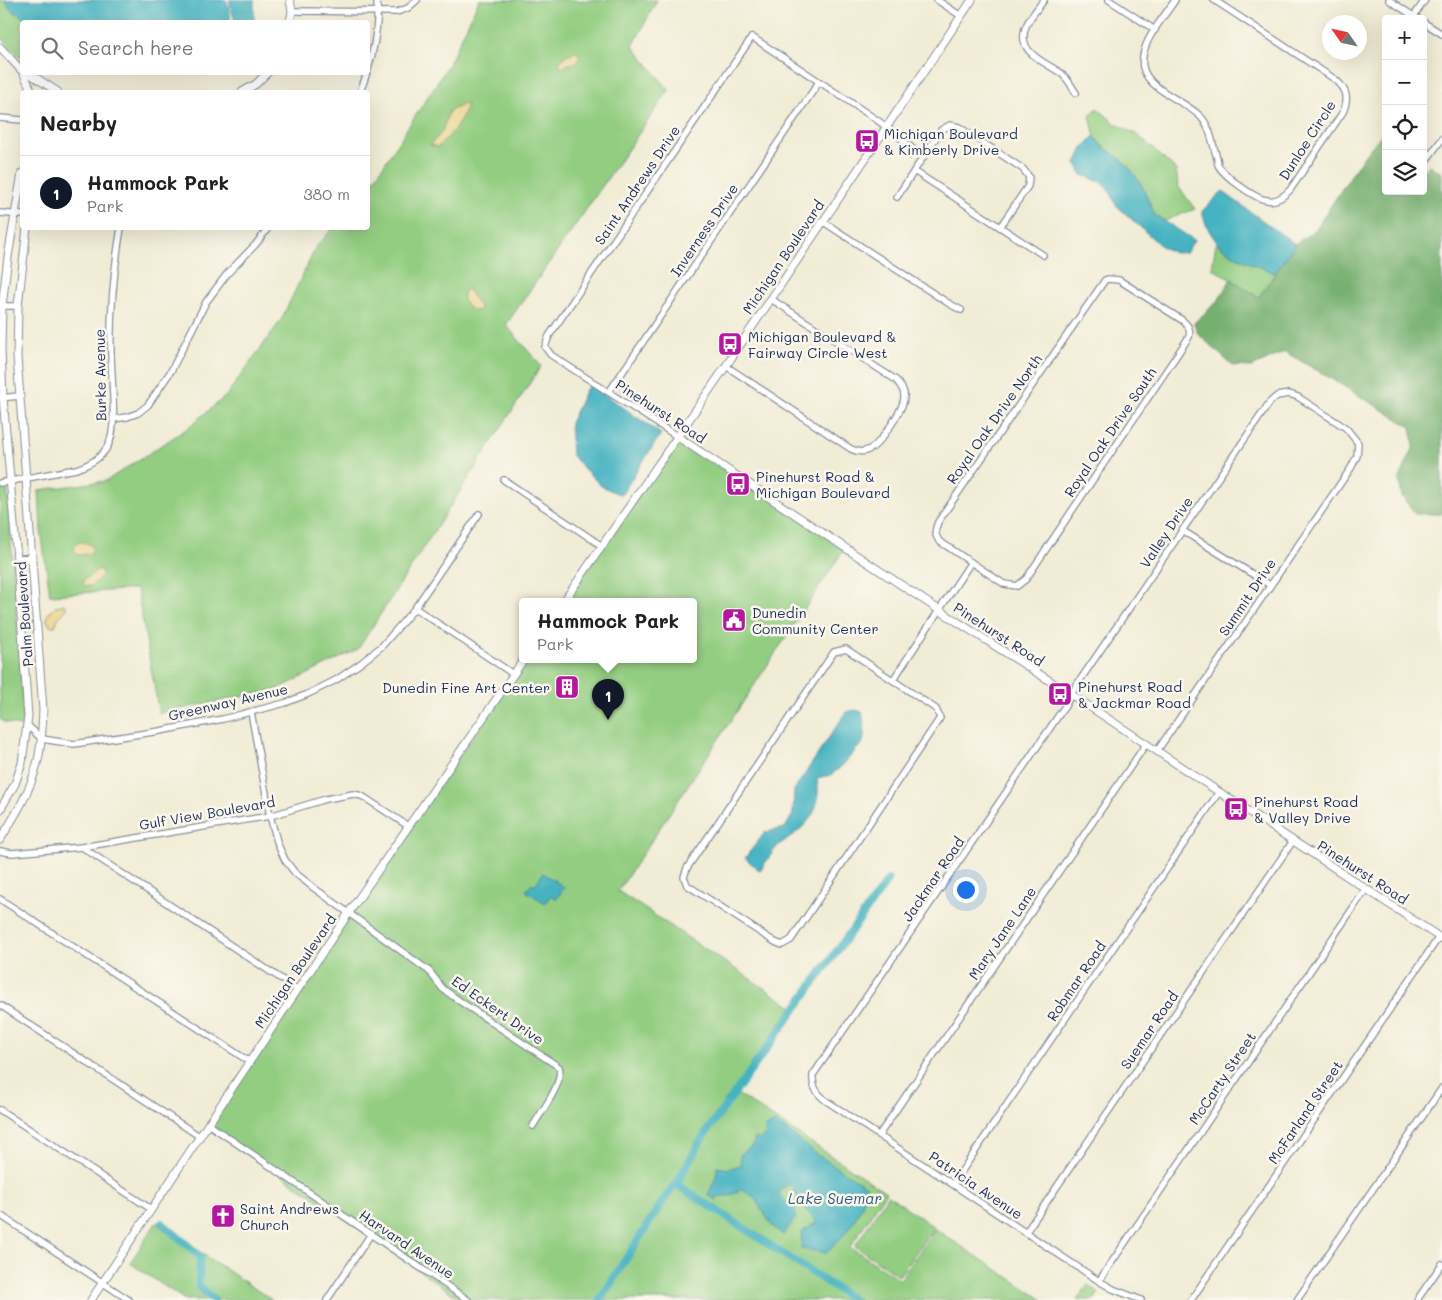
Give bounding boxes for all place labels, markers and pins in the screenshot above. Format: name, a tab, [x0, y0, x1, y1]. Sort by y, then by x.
place label: Michigan Boulevard & Kimberly Drive	[884, 124, 1018, 159]
bus stop icon: Michigan Boulevard & Kimberly Drive	[854, 128, 880, 154]
place label: Michigan Boulevard & Fairway Circle West	[748, 327, 896, 362]
bus stop icon: Michigan Boulevard & Fairway Circle West	[717, 331, 743, 357]
place label: Pinehurst Road & Michigan Boulevard	[756, 467, 890, 502]
bus stop icon: Pinehurst Road & Michigan Boulevard	[725, 471, 751, 497]
place label: Dunedin Community Center	[752, 603, 879, 638]
public building icon: Dunedin Community Center	[721, 607, 747, 633]
building icon: Dunedin Fine Art Center	[554, 674, 580, 700]
place label: Pinehurst Road & Jackmar Road	[1078, 677, 1191, 712]
place label: Dunedin Fine Art Center	[382, 678, 550, 697]
pin: 1	[592, 679, 624, 720]
bus stop icon: Pinehurst Road & Jackmar Road	[1047, 681, 1073, 707]
place label: Pinehurst Road & Valley Drive	[1254, 792, 1358, 827]
bus stop icon: Pinehurst Road & Valley Drive	[1223, 796, 1249, 822]
place label: Saint Andrews Church	[240, 1199, 339, 1234]
church icon: Saint Andrews Church	[210, 1203, 236, 1229]

